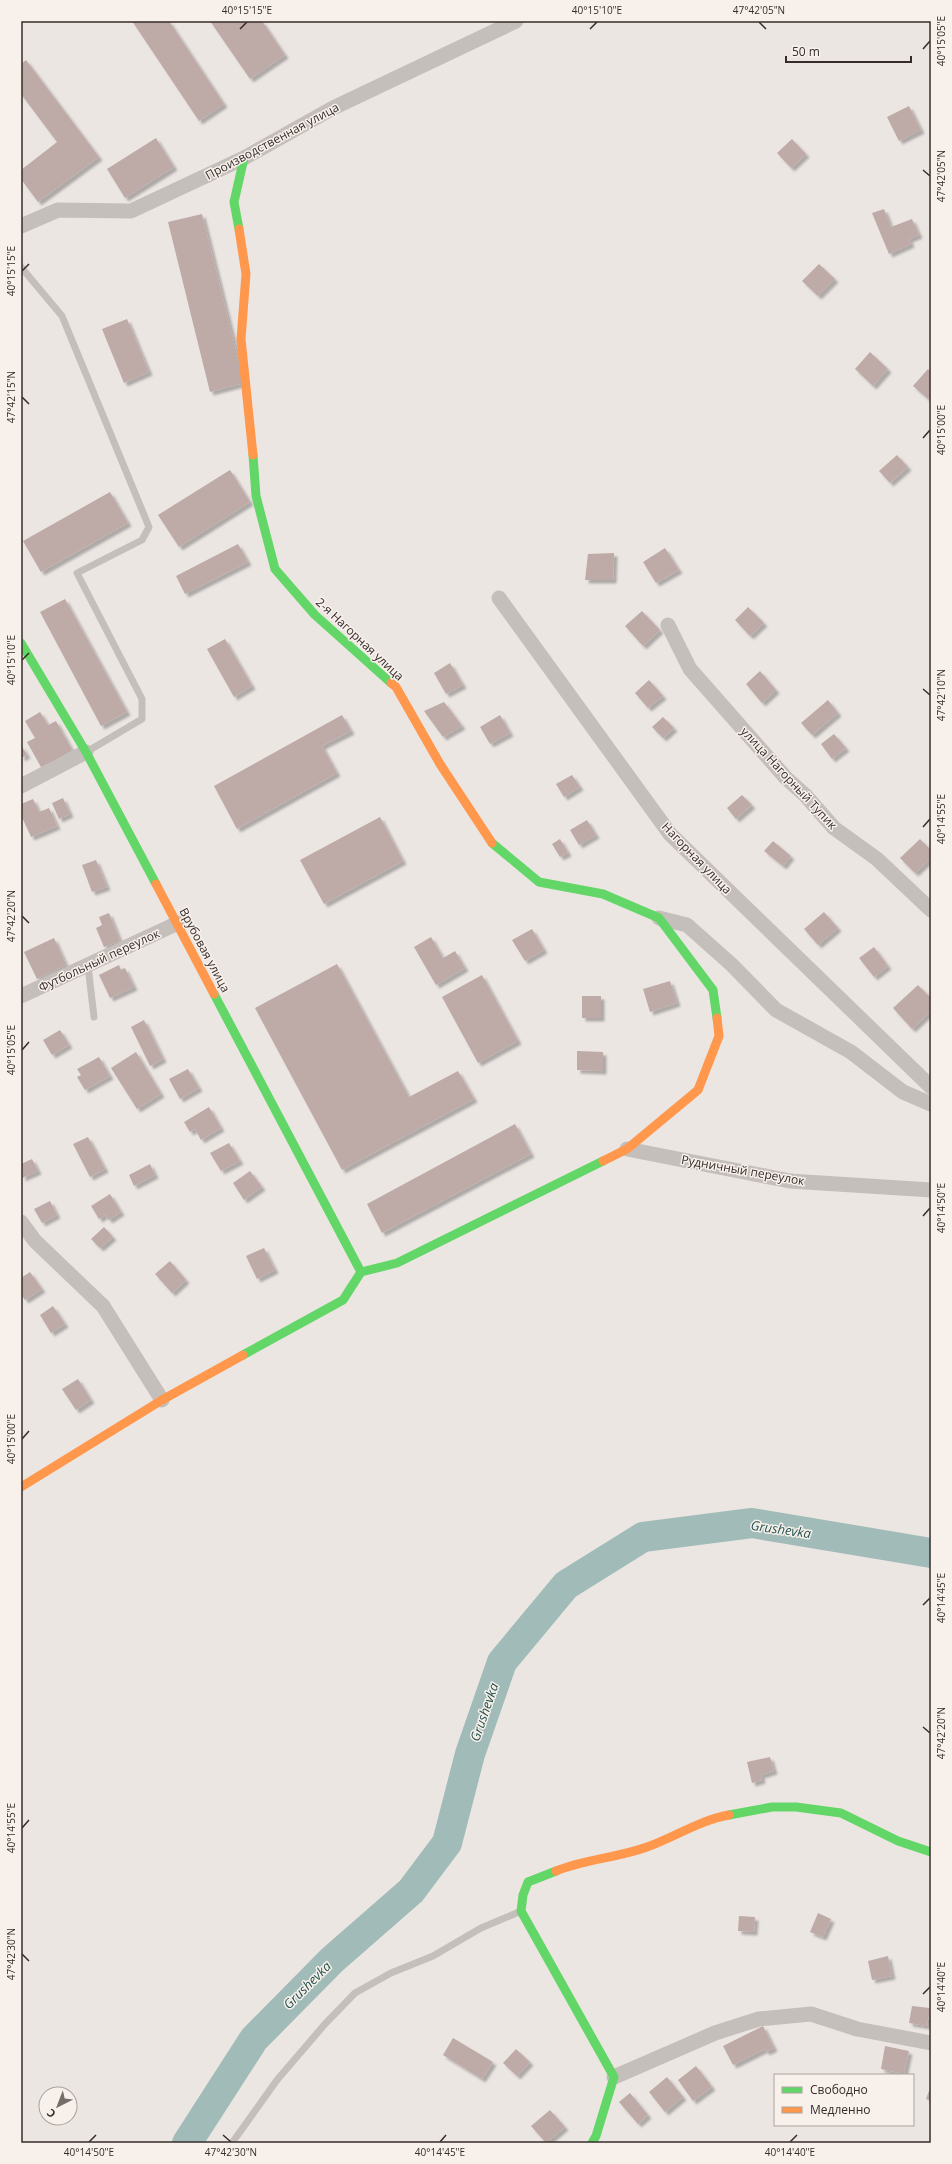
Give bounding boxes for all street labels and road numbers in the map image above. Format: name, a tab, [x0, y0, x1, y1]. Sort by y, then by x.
street label: Производственная улица	[202, 99, 342, 183]
street label: 2-я Нагорная улица	[312, 594, 408, 684]
street label: улица Нагорный Тупик	[737, 723, 842, 834]
street label: Нагорная улица	[658, 818, 736, 898]
street label: Врубовая улица	[176, 905, 234, 995]
street label: Футбольный переулок	[36, 924, 163, 996]
street label: Рудничный переулок	[680, 1151, 807, 1189]

